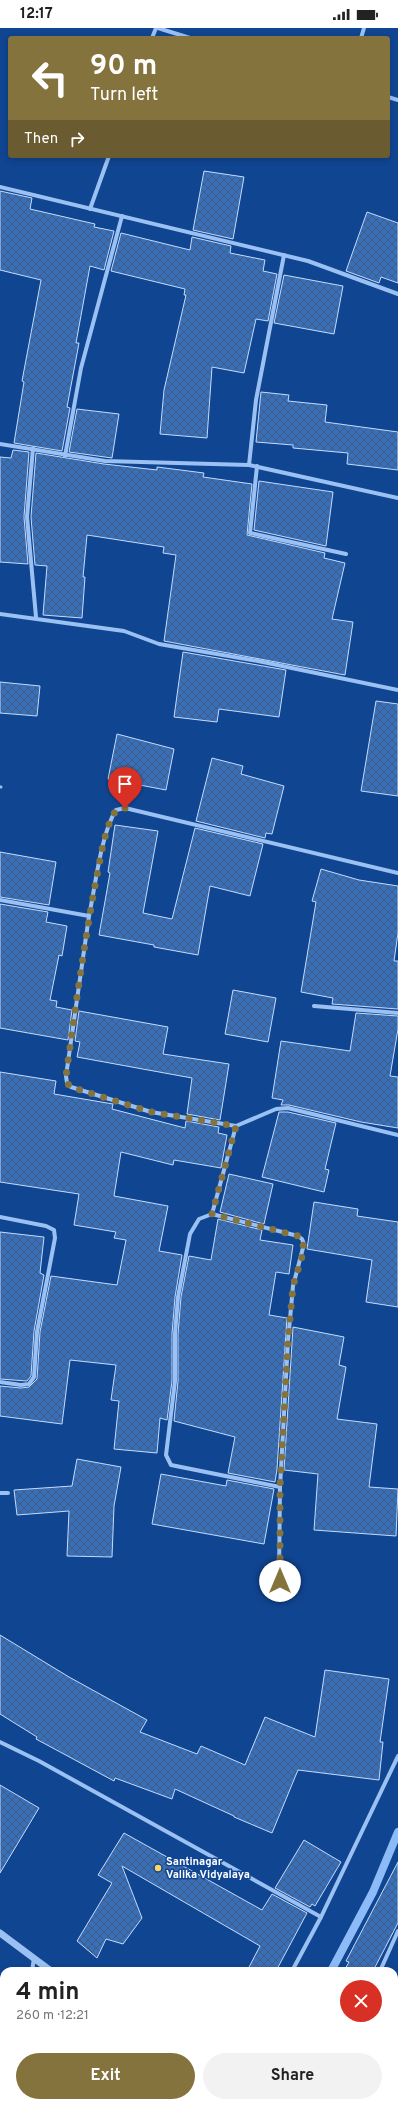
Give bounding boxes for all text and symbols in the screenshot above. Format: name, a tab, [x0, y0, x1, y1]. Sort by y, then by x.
text: 12:17	[20, 5, 53, 24]
text: 90 m	[90, 49, 157, 85]
icon: left	[24, 52, 76, 104]
text: Turn left	[90, 84, 158, 107]
icon: right	[66, 128, 88, 150]
text: Then	[24, 130, 58, 149]
pin	[108, 767, 142, 808]
icon: arrive	[114, 773, 136, 795]
position arrow	[259, 1560, 301, 1602]
place label: Santinagar Valika Vidyalaya	[166, 1855, 250, 1882]
marker: Santinagar Valika Vidyalaya	[153, 1863, 163, 1873]
text: 4 min	[16, 1978, 79, 2008]
button: close	[340, 1980, 382, 2022]
text: 260 m · 12:21	[16, 2008, 89, 2024]
button: Exit	[16, 2053, 195, 2099]
button: Share	[203, 2053, 382, 2099]

